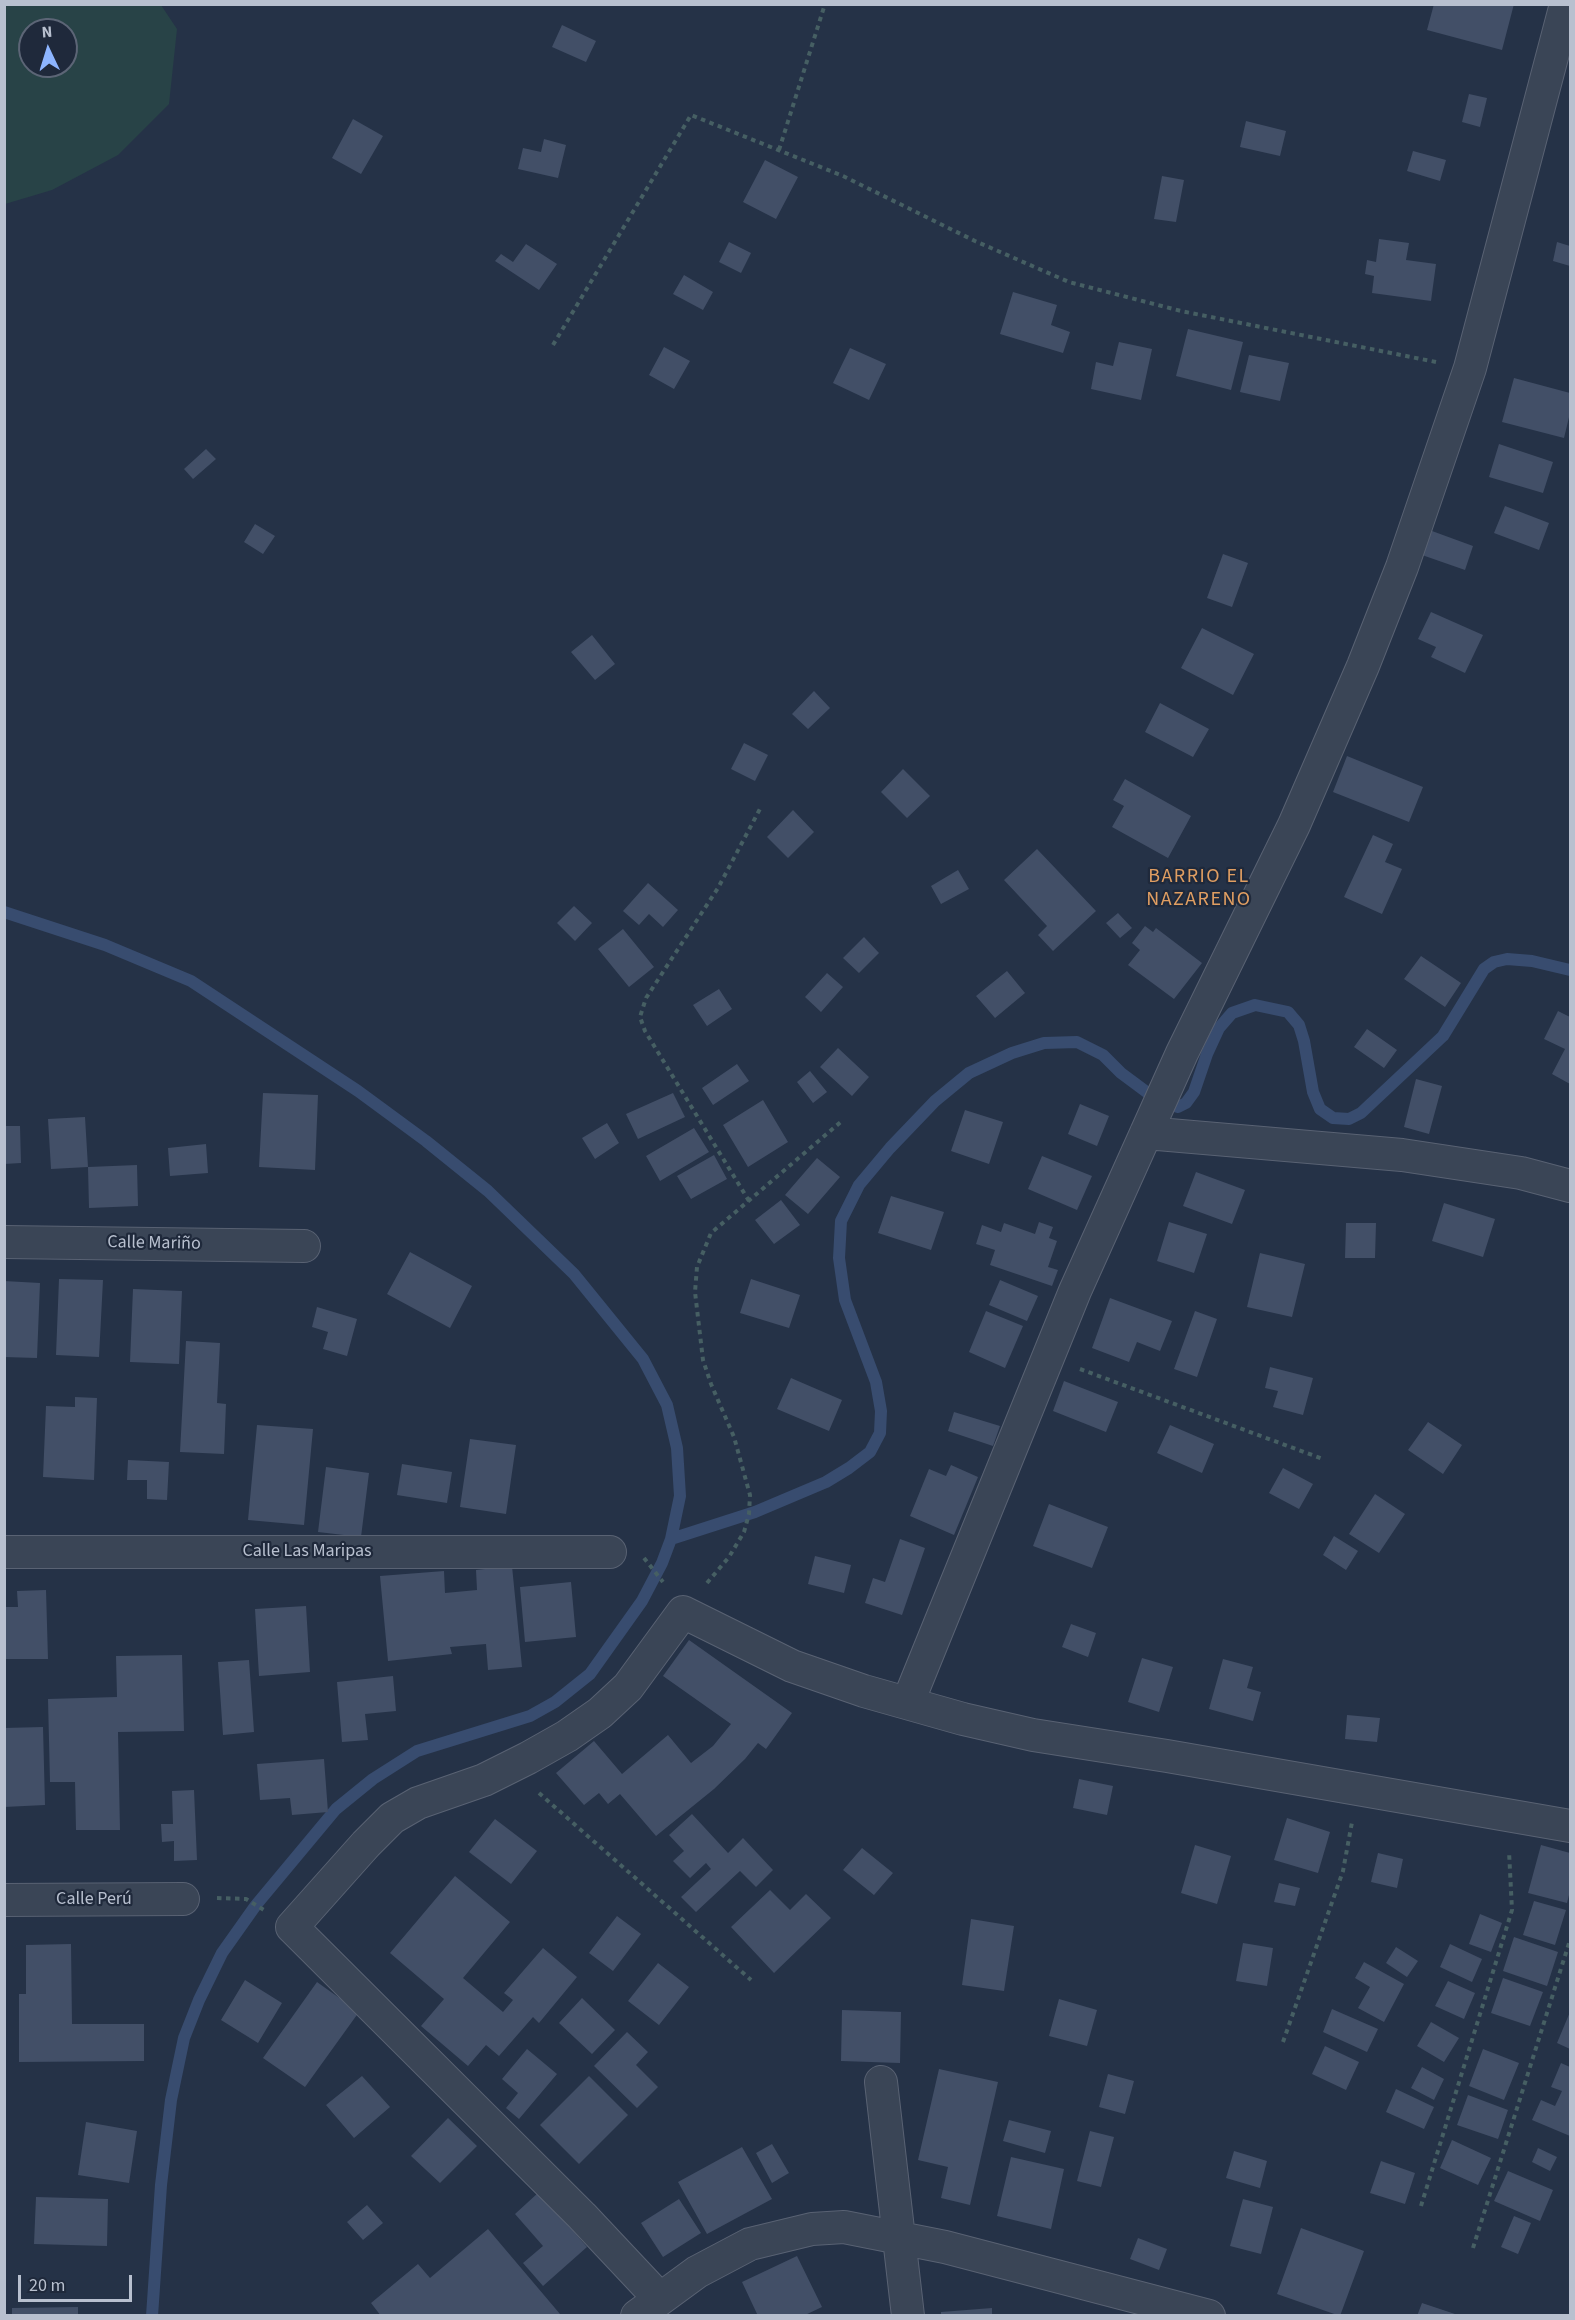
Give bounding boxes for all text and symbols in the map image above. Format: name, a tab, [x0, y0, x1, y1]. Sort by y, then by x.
north arrow	[18, 18, 78, 78]
text: N	[41, 21, 53, 43]
district label: BARRIO EL NAZARENO	[1146, 866, 1252, 913]
street label: Calle Mariño	[107, 1232, 201, 1256]
street label: Calle Las Maripas	[242, 1541, 372, 1563]
street label: Calle Perú	[56, 1889, 132, 1911]
scale bar	[21, 2263, 135, 2301]
text: 20 m	[29, 2273, 65, 2298]

